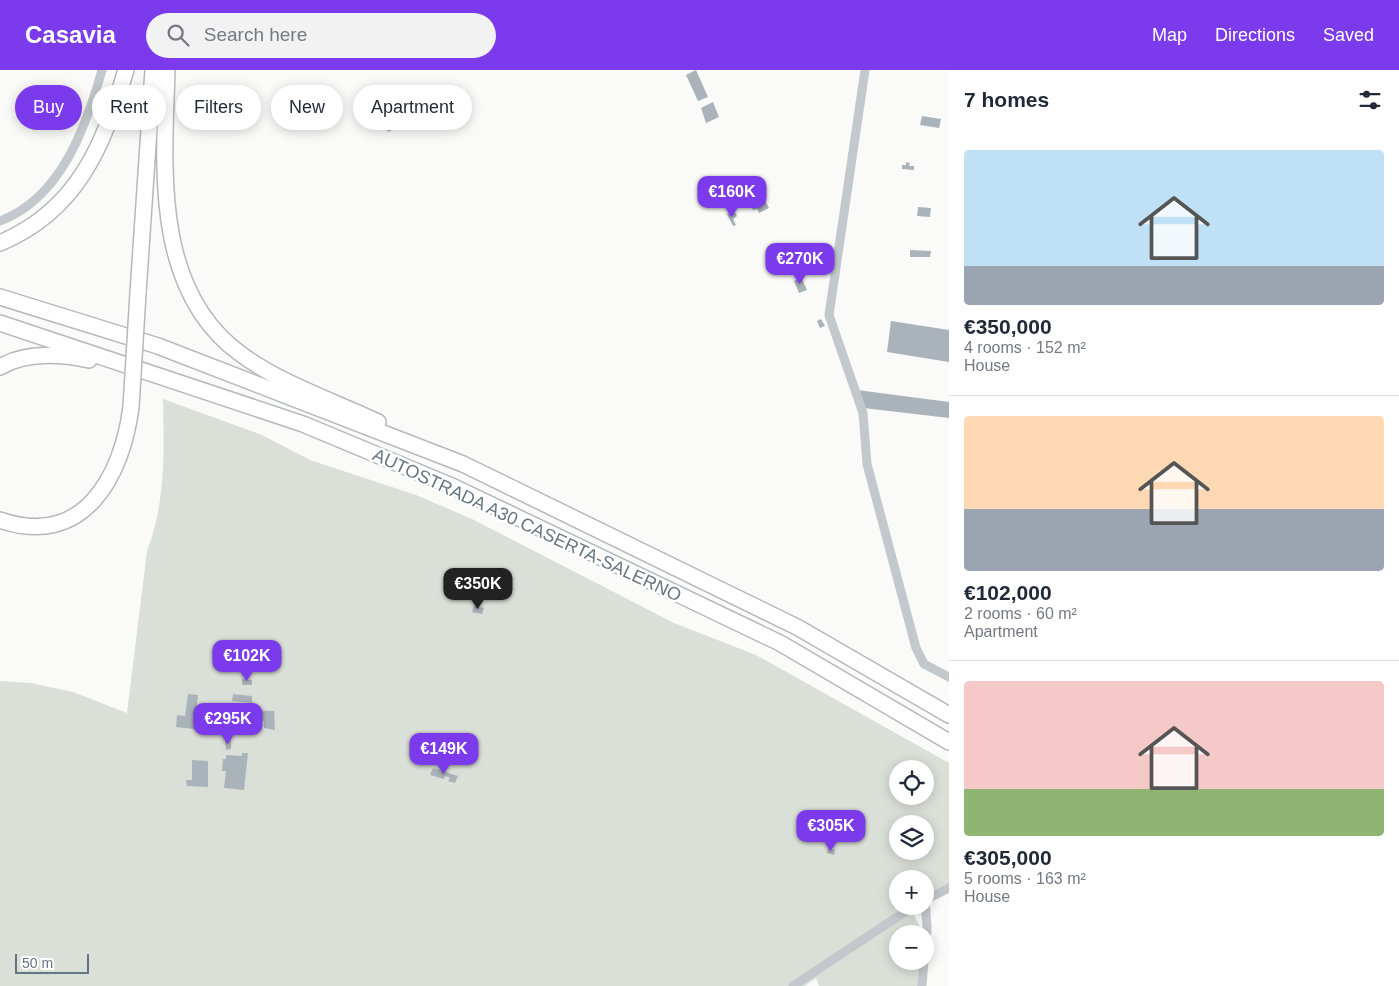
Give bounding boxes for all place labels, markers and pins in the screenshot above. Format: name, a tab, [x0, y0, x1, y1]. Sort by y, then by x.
pin: €160K	[697, 176, 767, 218]
pin: €270K	[765, 242, 835, 285]
pin: €350K	[443, 568, 513, 610]
pin: €102K	[212, 640, 282, 682]
pin: €295K	[193, 702, 263, 745]
pin: €149K	[409, 732, 479, 775]
pin: €305K	[796, 810, 866, 852]

